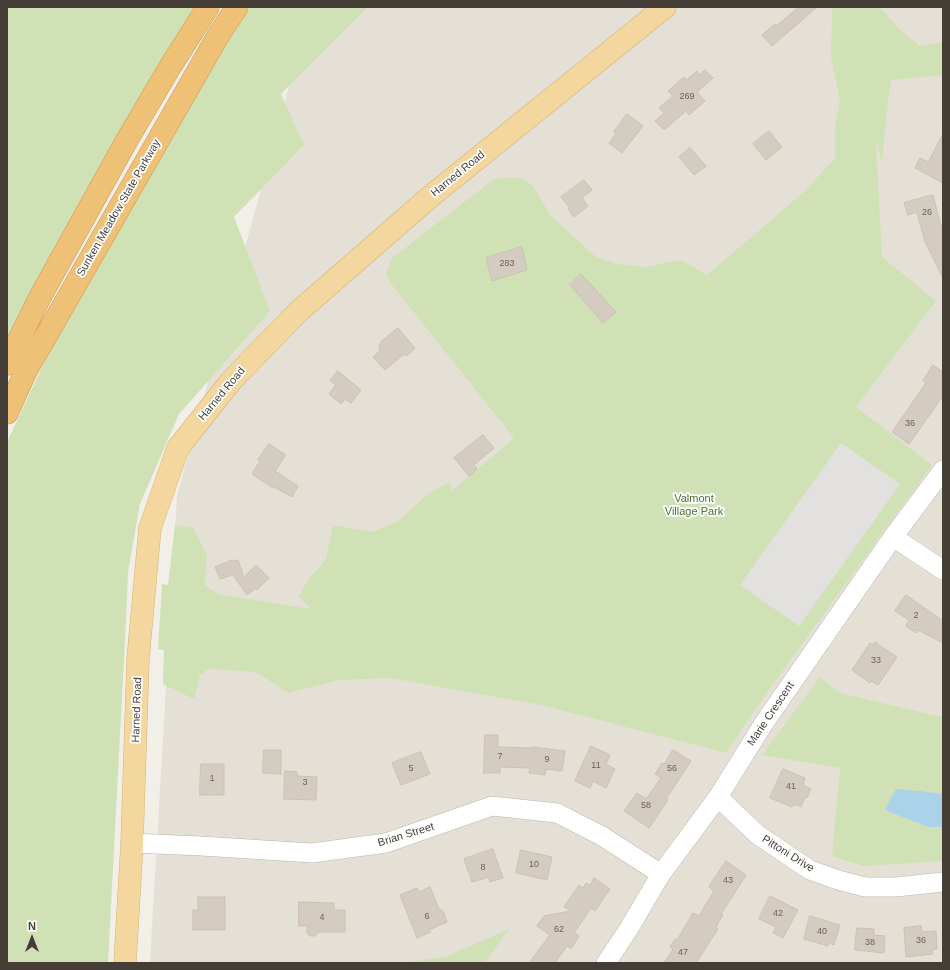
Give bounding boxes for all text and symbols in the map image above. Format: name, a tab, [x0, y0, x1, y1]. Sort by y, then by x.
house number: 269	[679, 92, 695, 102]
street label: Sunken Meadow State Parkway	[74, 137, 164, 279]
street label: Harned Road	[428, 148, 488, 200]
house number: 26	[922, 208, 932, 218]
house number: 283	[499, 259, 515, 269]
street label: Harned Road	[196, 365, 248, 423]
house number: 36	[905, 419, 915, 429]
park label: Valmont Village Park	[665, 492, 723, 518]
house number: 2	[913, 611, 919, 621]
house number: 33	[871, 656, 881, 666]
street label: Harned Road	[129, 677, 145, 743]
street label: Marie Crescent	[745, 679, 797, 749]
house number: 7	[497, 752, 503, 762]
house number: 9	[544, 755, 550, 765]
house number: 11	[591, 761, 601, 771]
house number: 5	[408, 764, 414, 774]
house number: 56	[667, 764, 677, 774]
house number: 1	[209, 774, 215, 784]
house number: 3	[302, 778, 308, 788]
house number: 41	[786, 782, 796, 792]
house number: 58	[641, 801, 651, 811]
street label: Brian Street	[376, 820, 436, 850]
street label: Pittoni Drive	[759, 833, 817, 875]
house number: 10	[529, 860, 539, 870]
house number: 8	[480, 863, 486, 873]
house number: 43	[723, 876, 733, 886]
house number: 42	[773, 909, 783, 919]
house number: 6	[424, 912, 430, 922]
house number: 4	[319, 913, 325, 923]
north arrow	[12, 918, 52, 958]
text: N	[28, 920, 36, 932]
house number: 62	[554, 925, 564, 935]
house number: 40	[817, 927, 827, 937]
house number: 36	[916, 936, 926, 946]
house number: 38	[865, 938, 875, 948]
house number: 47	[678, 948, 688, 958]

